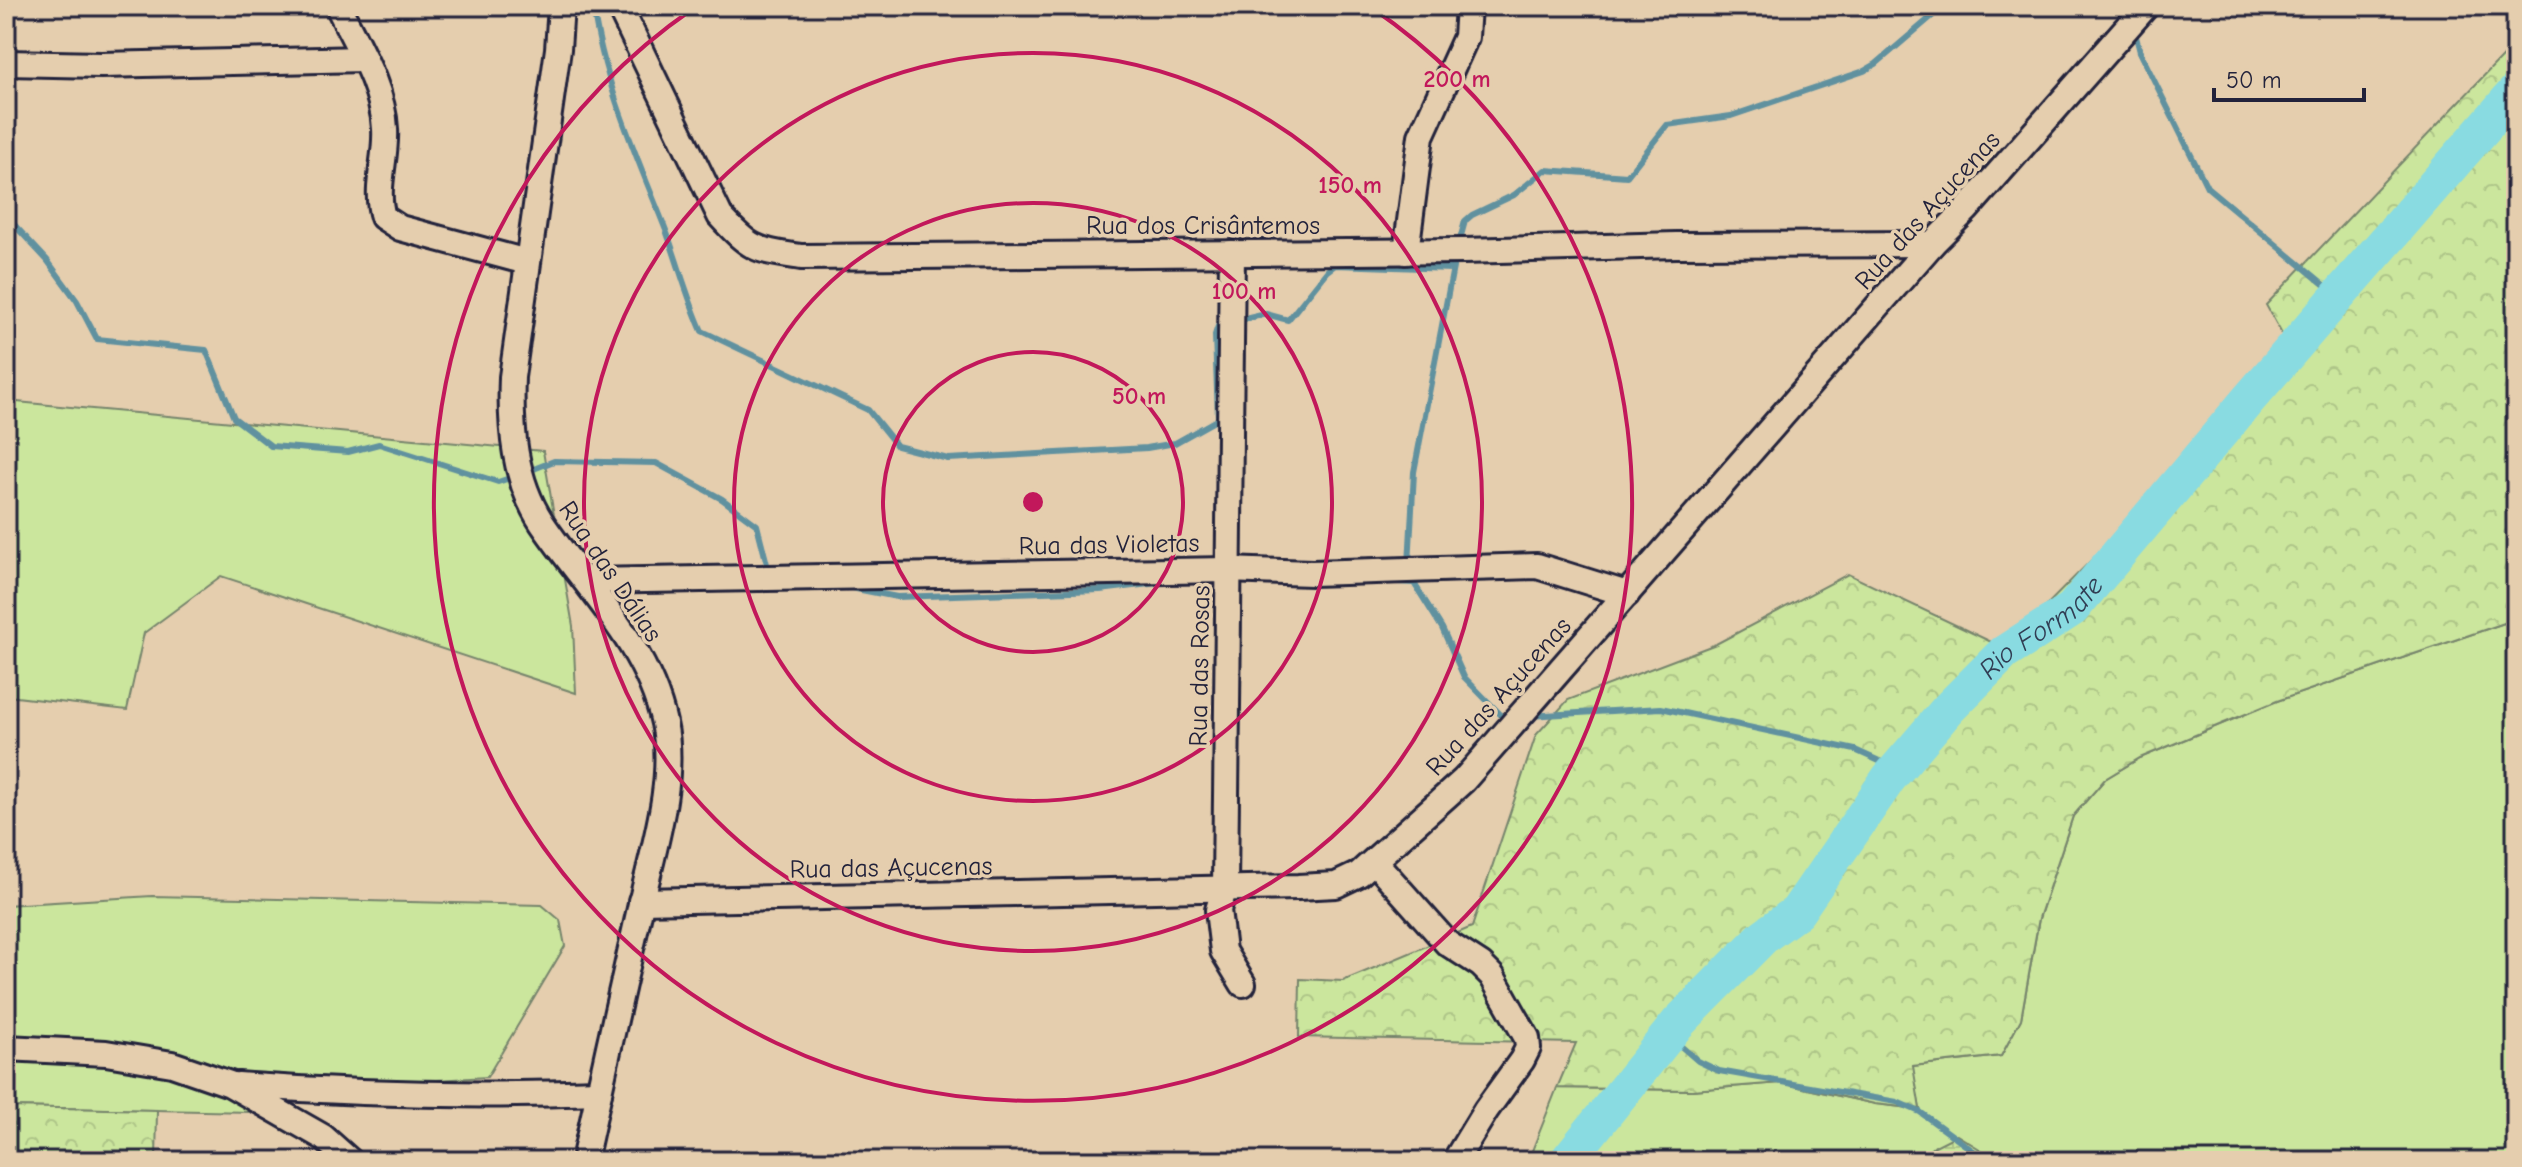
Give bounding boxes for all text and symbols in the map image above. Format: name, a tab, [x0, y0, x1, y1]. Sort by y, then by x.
scale bar	[2214, 52, 2364, 102]
text: 200 m	[1423, 65, 1491, 93]
text: 50 m	[2226, 66, 2282, 94]
street label: Rua das Açucenas	[1849, 125, 2007, 296]
text: 150 m	[1318, 171, 1382, 199]
street label: Rua dos Crisântemos	[1086, 211, 1320, 241]
text: 100 m	[1212, 277, 1276, 305]
text: 50 m	[1112, 382, 1166, 410]
centre of rings	[1019, 488, 1047, 516]
street label: Rua das Dálias	[552, 496, 668, 648]
street label: Rua das Violetas	[1018, 528, 1200, 562]
water label: Rio Formate	[1973, 570, 2110, 686]
street label: Rua das Rosas	[1184, 585, 1216, 747]
street label: Rua das Açucenas	[1420, 611, 1578, 782]
street label: Rua das Açucenas	[789, 851, 993, 885]

